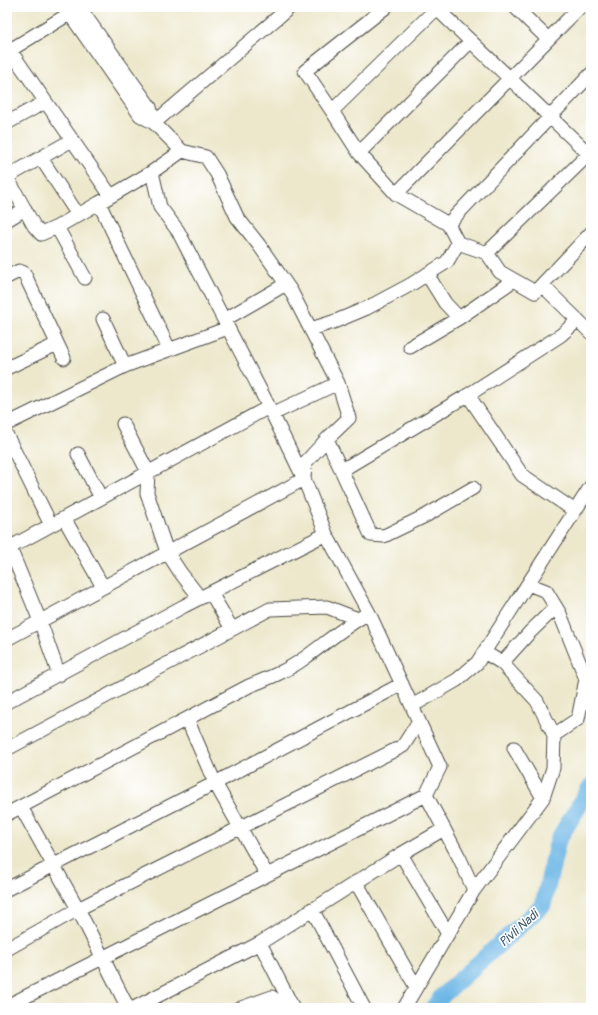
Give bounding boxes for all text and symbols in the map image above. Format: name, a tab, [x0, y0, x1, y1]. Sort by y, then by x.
water label: Pivli Nadi	[496, 905, 544, 951]

